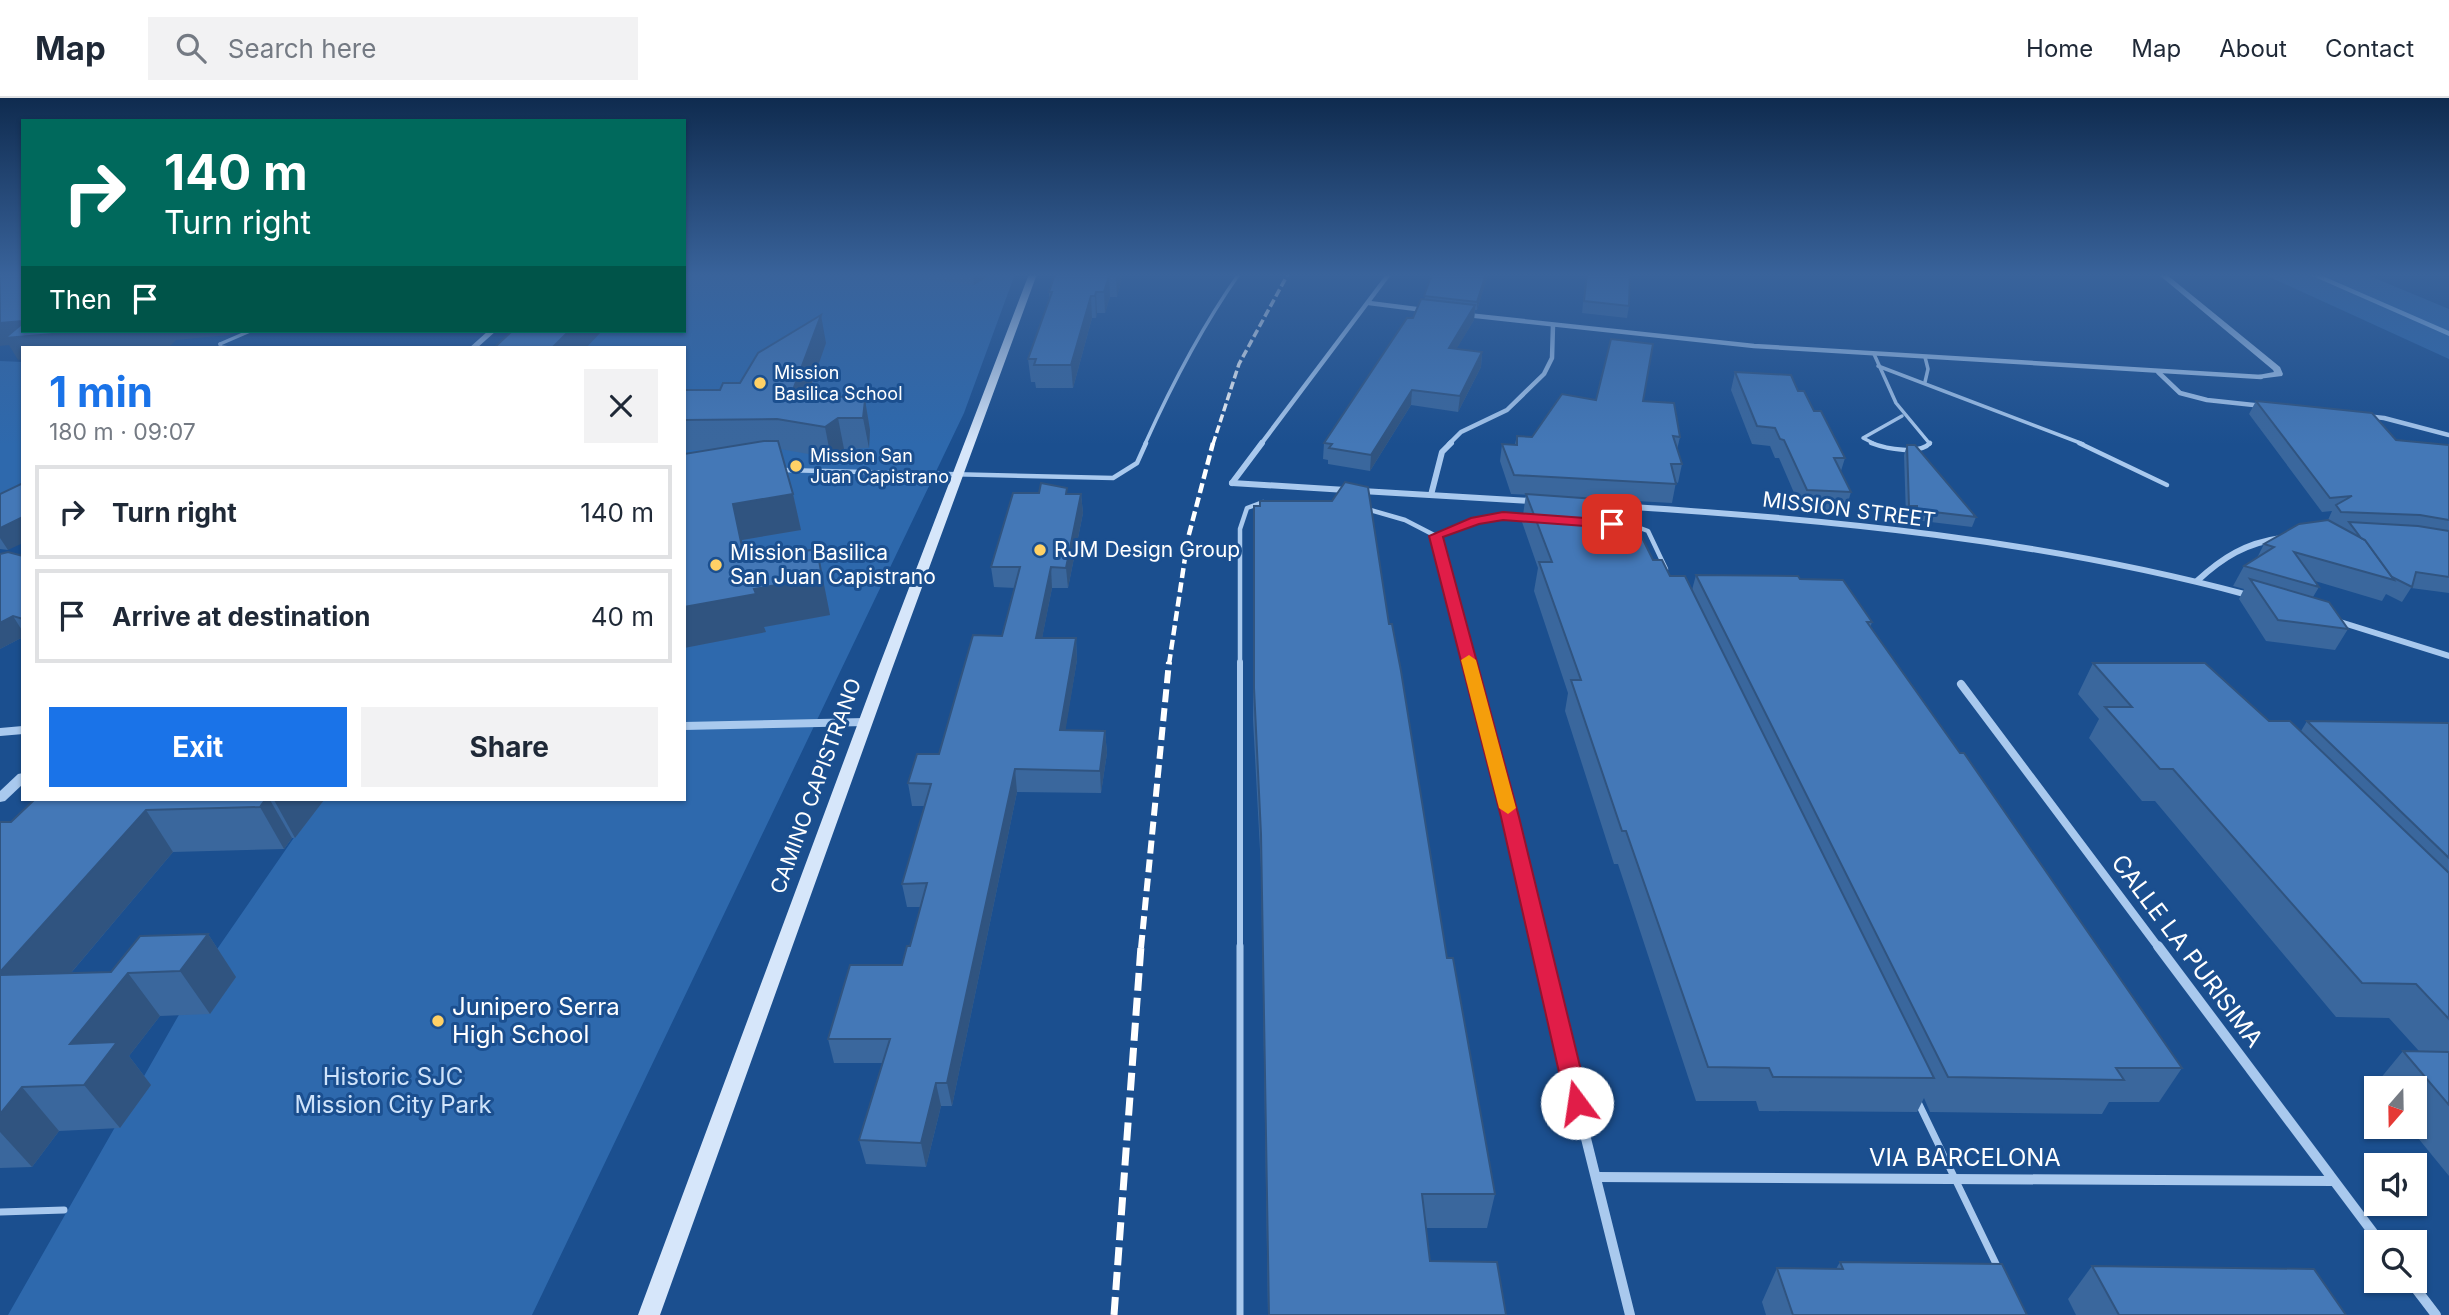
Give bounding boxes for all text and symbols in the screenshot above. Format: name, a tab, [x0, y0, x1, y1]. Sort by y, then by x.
search box	[148, 17, 638, 80]
text: Map	[35, 28, 106, 68]
icon: search	[172, 29, 210, 67]
text: Search here	[228, 33, 376, 64]
text: Home	[2026, 34, 2093, 63]
text: Map	[2131, 34, 2181, 63]
text: About	[2219, 34, 2287, 63]
text: Contact	[2325, 34, 2414, 63]
text: 140 m	[164, 143, 308, 202]
icon: right	[49, 147, 140, 238]
text: Turn right	[164, 203, 311, 242]
icon: arrive	[126, 280, 164, 318]
text: Then	[49, 284, 112, 315]
place label: Mission Basilica School	[774, 362, 903, 404]
text: 1 min	[49, 366, 153, 417]
button: close	[584, 369, 658, 443]
marker: Mission Basilica School	[752, 375, 768, 391]
text: 180 m · 09:07	[49, 418, 196, 446]
place label: Mission San Juan Capistrano	[810, 445, 949, 487]
marker: Mission San Juan Capistrano	[788, 458, 804, 474]
street label: MISSION STREET	[1761, 486, 1937, 533]
icon: right	[53, 493, 91, 531]
pin	[1582, 494, 1642, 554]
text: Turn right	[112, 497, 237, 528]
text: 140 m	[580, 497, 654, 528]
icon: arrive	[1593, 505, 1631, 543]
place label: RJM Design Group	[1054, 537, 1240, 562]
place label: Mission Basilica San Juan Capistrano	[730, 540, 936, 589]
marker: RJM Design Group	[1032, 542, 1048, 558]
marker: Mission Basilica San Juan Capistrano	[708, 557, 724, 573]
icon: arrive	[53, 597, 91, 635]
text: Arrive at destination	[112, 601, 371, 632]
text: 40 m	[591, 601, 654, 632]
street label: CAMINO CAPISTRANO	[765, 675, 866, 897]
button: Exit	[49, 707, 347, 787]
button: Share	[361, 707, 658, 787]
street label: CALLE LA PURISIMA	[2105, 849, 2269, 1053]
place label: Junipero Serra High School	[452, 992, 620, 1049]
marker: Junipero Serra High School	[430, 1013, 446, 1029]
park label: Historic SJC Mission City Park	[294, 1062, 492, 1119]
position arrow	[1540, 1066, 1614, 1140]
north arrow	[2364, 1076, 2427, 1139]
map controls	[2364, 1076, 2427, 1293]
street label: VIA BARCELONA	[1869, 1143, 2061, 1172]
button: sound	[2364, 1153, 2427, 1216]
button: search	[2364, 1230, 2427, 1293]

